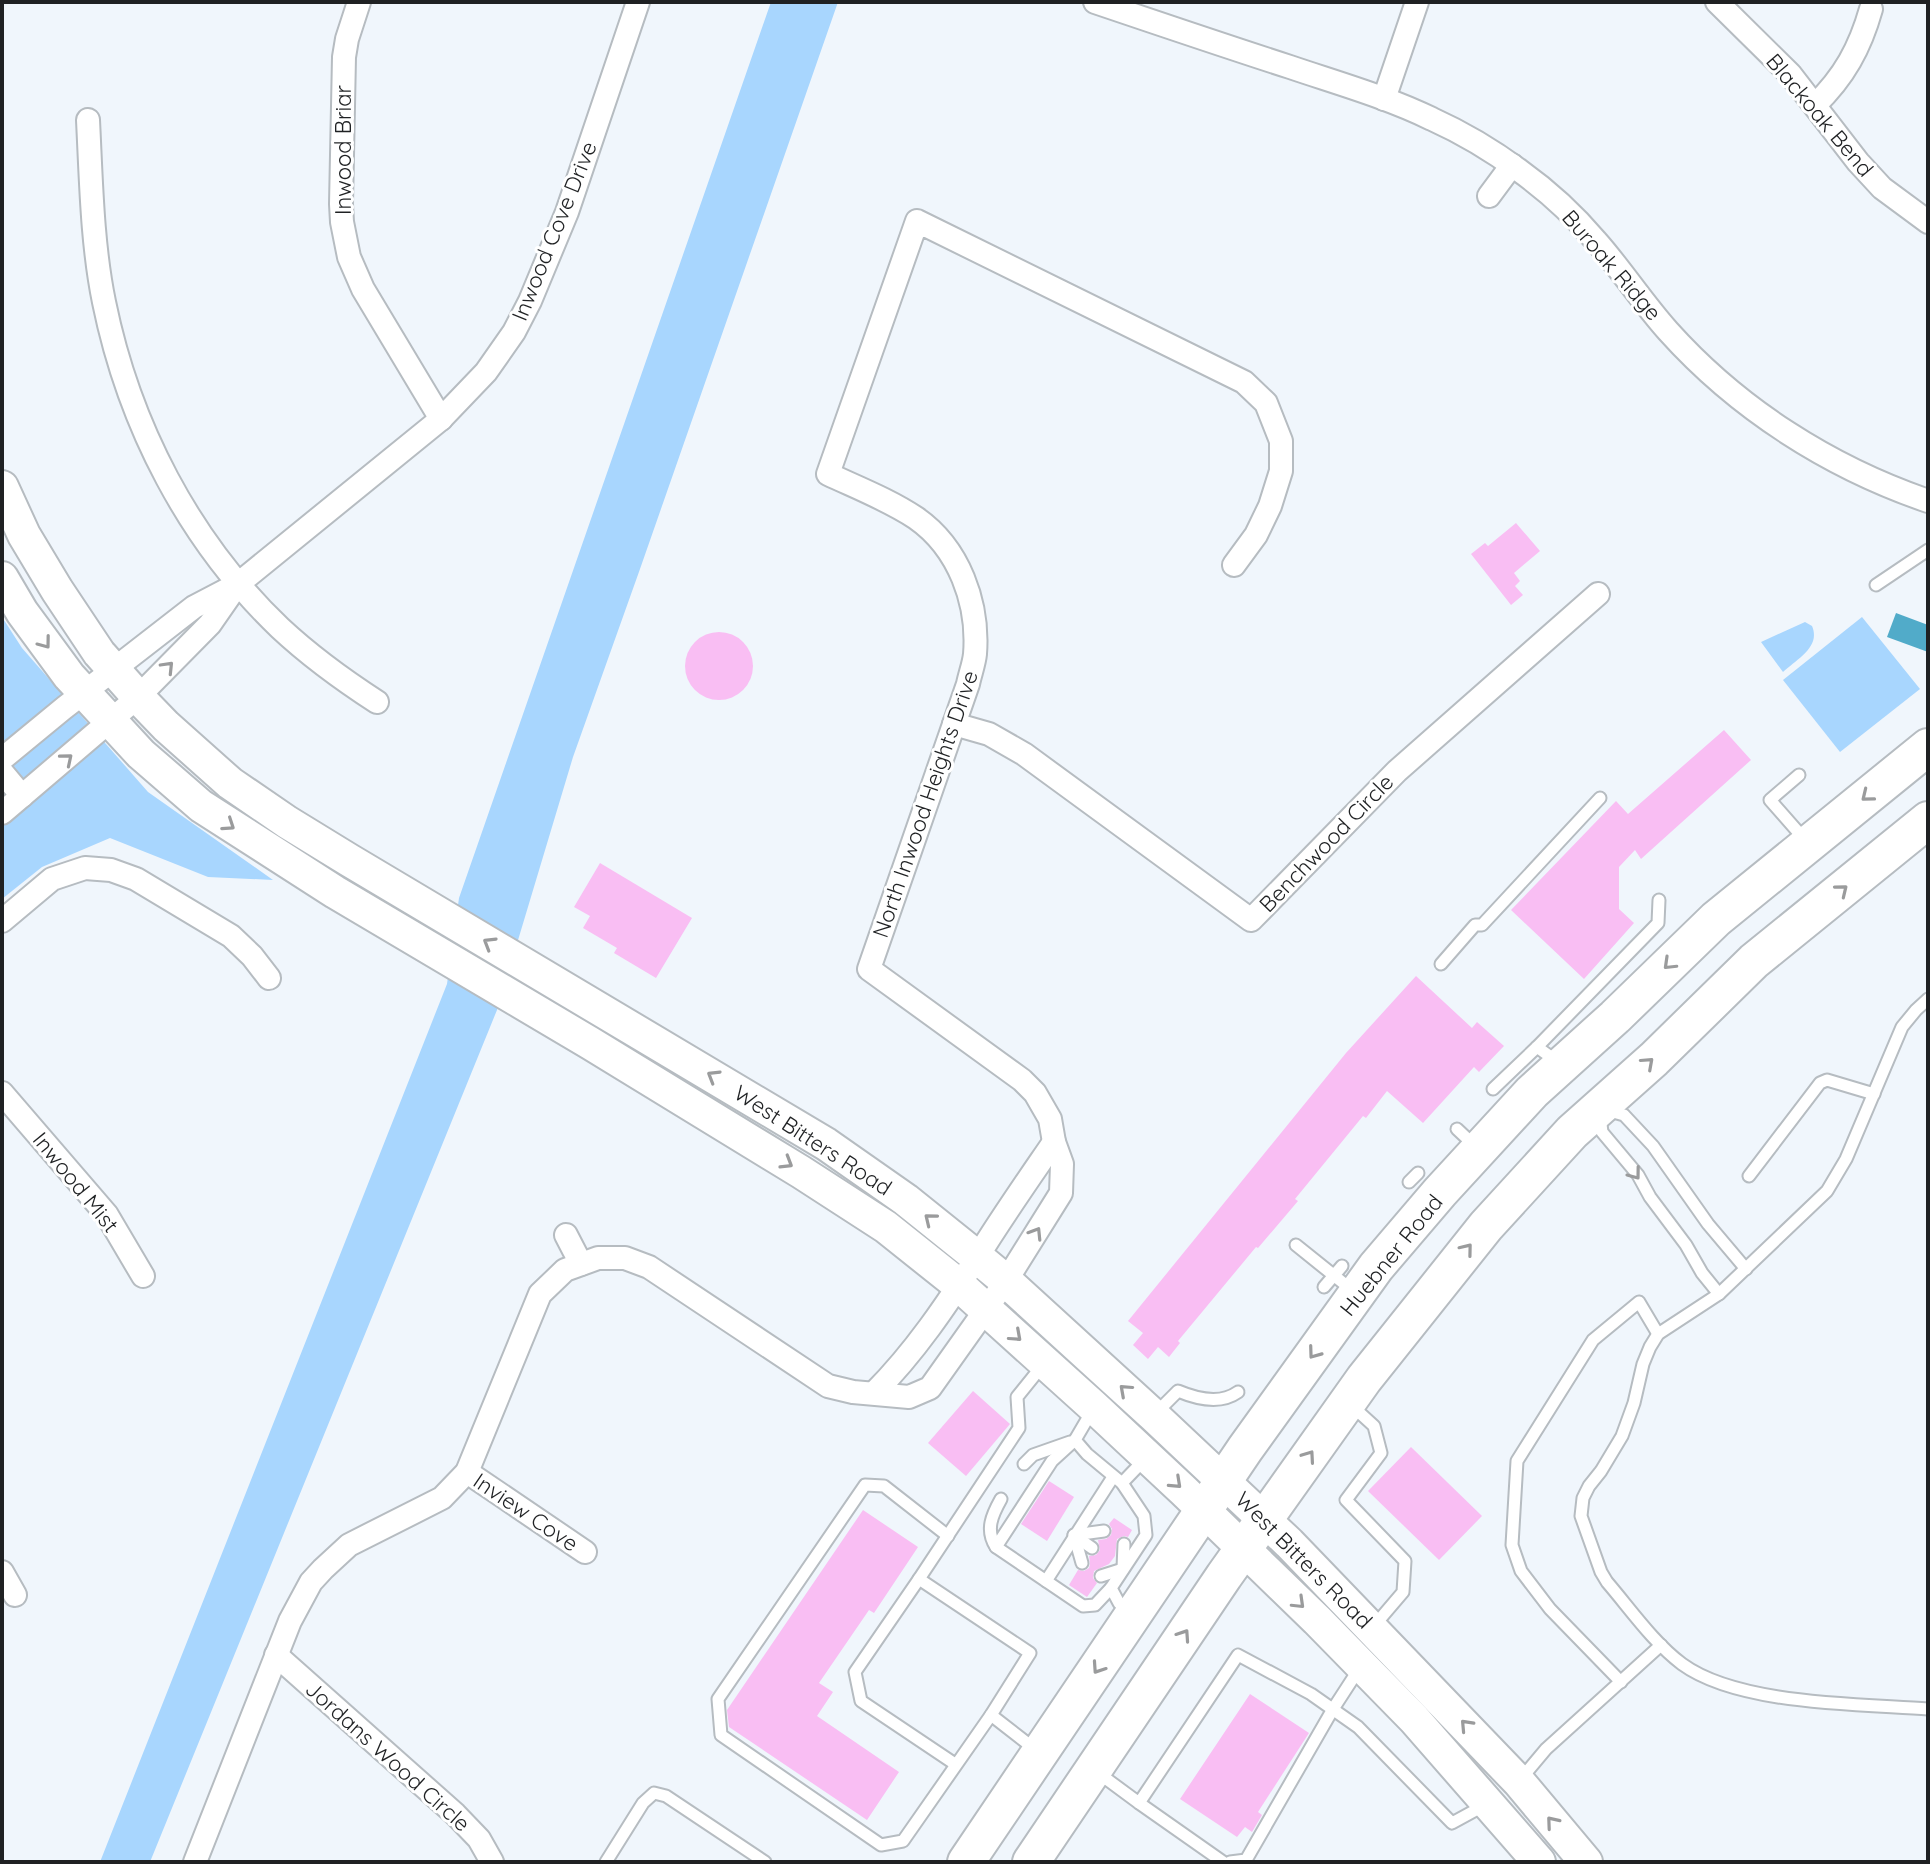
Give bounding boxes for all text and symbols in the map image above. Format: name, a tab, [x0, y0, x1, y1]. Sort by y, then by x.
street label: Blackoak Bend	[1760, 48, 1880, 182]
street label: Inwood Briar	[329, 84, 357, 215]
street label: Inwood Cove Drive	[505, 137, 603, 325]
street label: Buroak Ridge	[1556, 204, 1668, 326]
one-way arrow	[36, 634, 50, 649]
one-way arrow	[158, 662, 173, 676]
street label: North Inwood Heights Drive	[866, 667, 984, 941]
one-way arrow	[57, 754, 72, 769]
street label: Benchwood Circle	[1253, 768, 1399, 918]
one-way arrow	[1862, 786, 1876, 801]
one-way arrow	[221, 815, 235, 830]
one-way arrow	[1833, 885, 1847, 900]
one-way arrow	[483, 937, 498, 953]
one-way arrow	[1664, 955, 1678, 970]
one-way arrow	[1639, 1059, 1654, 1073]
one-way arrow	[707, 1070, 722, 1086]
street label: West Bitters Road	[729, 1078, 897, 1202]
street label: Inwood Mist	[27, 1126, 125, 1238]
one-way arrow	[778, 1153, 793, 1169]
one-way arrow	[1625, 1165, 1640, 1180]
street label: Huebner Road	[1333, 1189, 1449, 1321]
one-way arrow	[925, 1214, 939, 1229]
one-way arrow	[1026, 1227, 1041, 1242]
one-way arrow	[1458, 1244, 1472, 1259]
one-way arrow	[1007, 1327, 1021, 1341]
one-way arrow	[1309, 1345, 1324, 1359]
one-way arrow	[1120, 1386, 1135, 1400]
one-way arrow	[1300, 1450, 1314, 1465]
street label: Inview Cove	[468, 1467, 584, 1557]
one-way arrow	[1167, 1474, 1181, 1489]
street label: West Bitters Road	[1229, 1485, 1379, 1635]
one-way arrow	[1290, 1594, 1304, 1608]
one-way arrow	[1174, 1629, 1189, 1643]
one-way arrow	[1092, 1659, 1107, 1673]
street label: Jordans Wood Circle	[300, 1675, 476, 1837]
one-way arrow	[1461, 1719, 1475, 1734]
one-way arrow	[1547, 1817, 1562, 1831]

